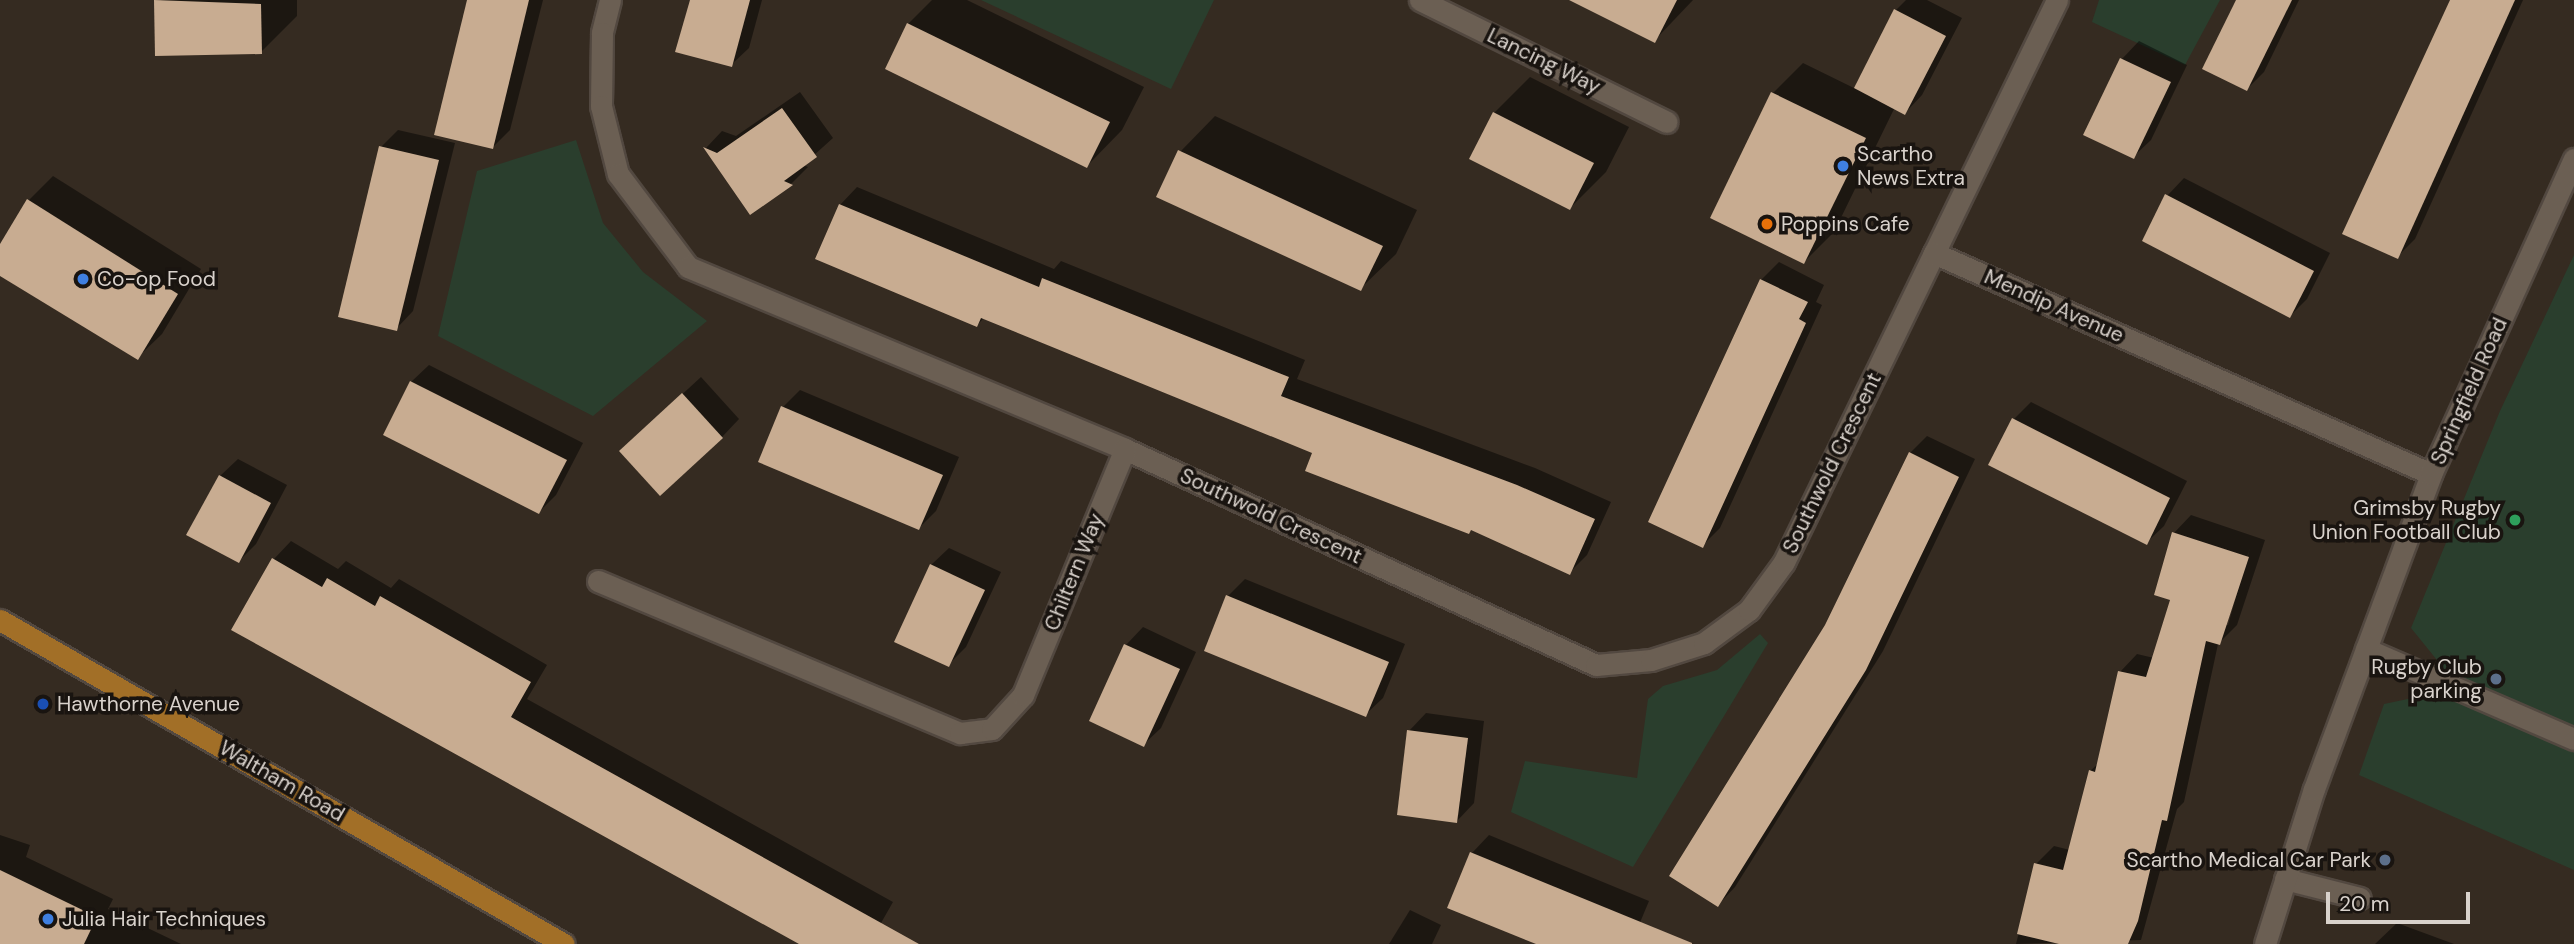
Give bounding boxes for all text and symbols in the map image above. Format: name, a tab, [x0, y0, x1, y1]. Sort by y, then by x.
street label: Lancing Way	[1483, 23, 1605, 99]
place label: Scartho News Extra	[1857, 141, 1965, 191]
marker: Scartho News Extra	[1835, 158, 1851, 174]
place label: Poppins Cafe	[1781, 211, 1910, 237]
marker: Poppins Cafe	[1759, 216, 1775, 232]
street label: Mendip Avenue	[1980, 264, 2128, 348]
place label: Co-op Food	[97, 266, 216, 292]
marker: Co-op Food	[75, 271, 91, 287]
street label: Springfield Road	[2425, 314, 2513, 468]
street label: Southwold Crescent	[1777, 369, 1887, 557]
street label: Southwold Crescent	[1176, 463, 1366, 569]
place label: Grimsby Rugby Union Football Club	[2312, 495, 2501, 545]
street label: Chiltern Way	[1039, 510, 1109, 634]
marker: Grimsby Rugby Union Football Club	[2507, 512, 2523, 528]
place label: Rugby Club parking	[2371, 654, 2482, 704]
marker: Rugby Club parking	[2488, 671, 2504, 687]
place label: Hawthorne Avenue	[57, 691, 240, 717]
marker: Hawthorne Avenue	[35, 696, 51, 712]
street label: Waltham Road	[215, 735, 349, 827]
place label: Scartho Medical Car Park	[2126, 847, 2371, 873]
marker: Scartho Medical Car Park	[2377, 852, 2393, 868]
scale bar	[2329, 878, 2472, 922]
text: 20 m	[2339, 890, 2390, 918]
place label: Julia Hair Techniques	[62, 906, 266, 932]
marker: Julia Hair Techniques	[40, 911, 56, 927]

